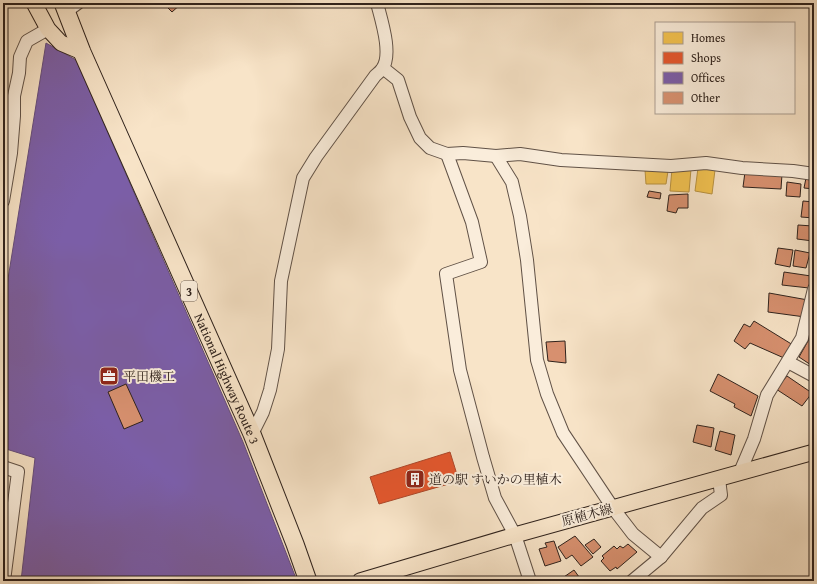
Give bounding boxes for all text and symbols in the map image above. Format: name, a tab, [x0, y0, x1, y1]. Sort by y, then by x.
legend	[655, 22, 795, 114]
text: Homes	[691, 29, 726, 46]
text: Shops	[691, 49, 721, 66]
text: Offices	[691, 69, 725, 86]
text: Other	[691, 89, 720, 106]
road number: 3	[181, 281, 197, 301]
street label: National Highway Route 3	[190, 310, 264, 447]
office icon: 平田機工	[98, 365, 120, 387]
place label: 平田機工	[123, 367, 175, 386]
building icon: 道の駅 すいかの里植木	[404, 468, 426, 490]
place label: 道の駅 すいかの里植木	[429, 470, 562, 489]
street label: 原植木線	[559, 499, 615, 531]

